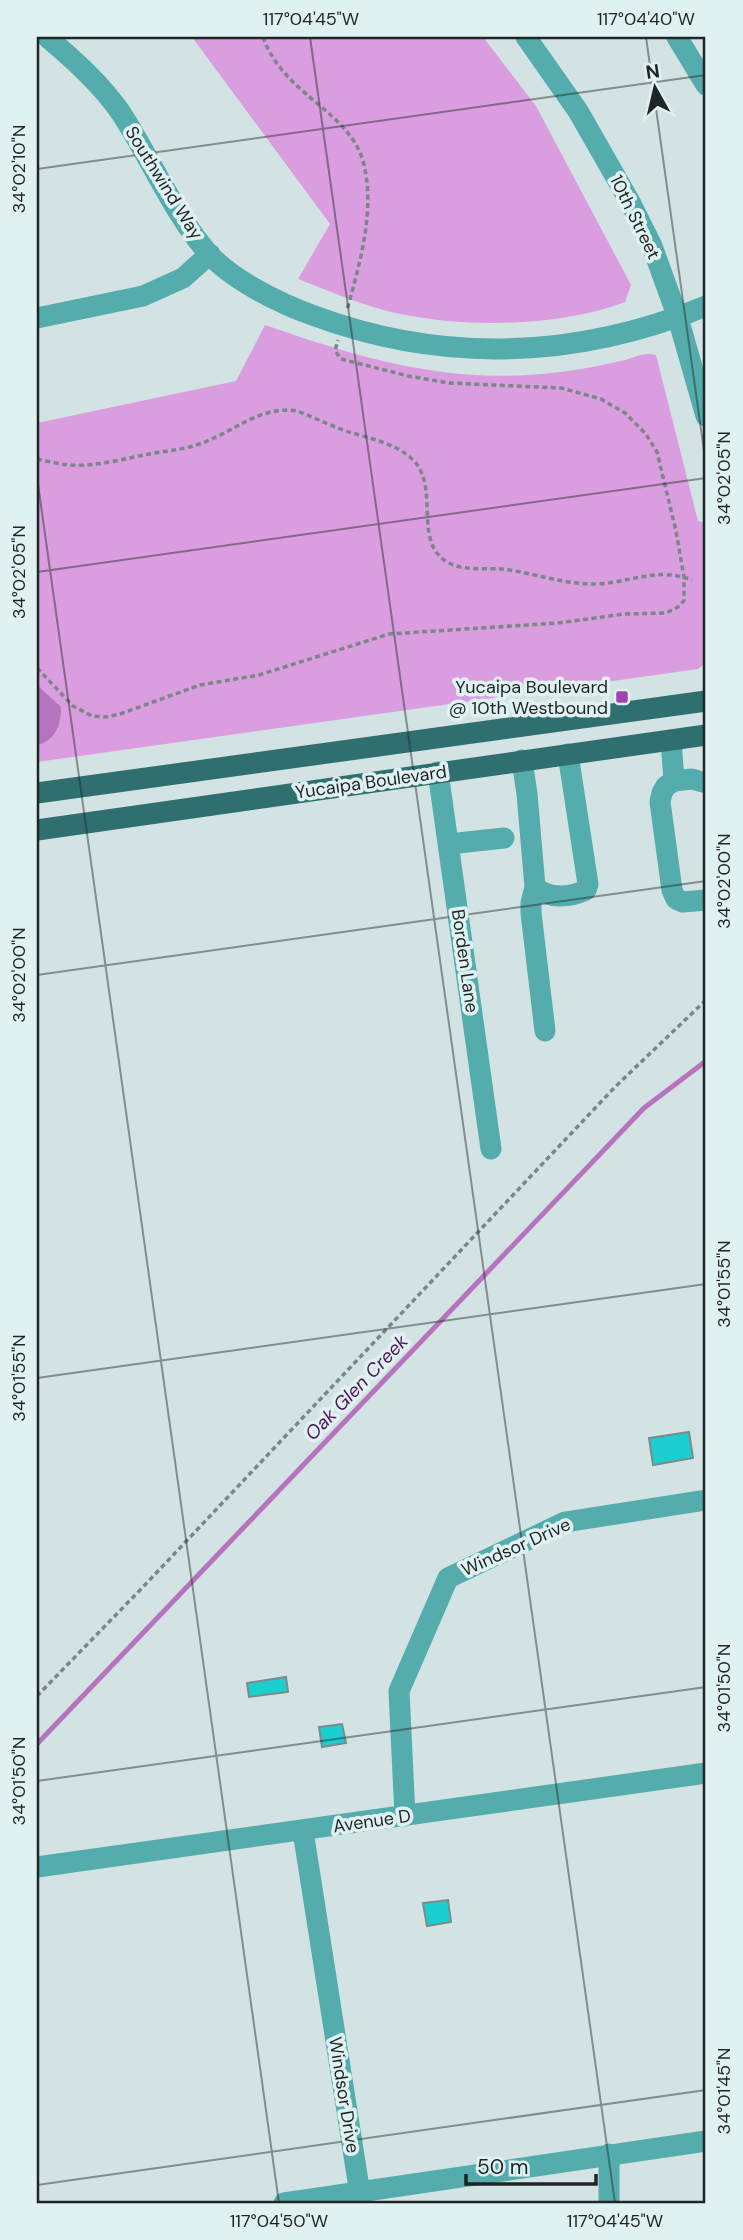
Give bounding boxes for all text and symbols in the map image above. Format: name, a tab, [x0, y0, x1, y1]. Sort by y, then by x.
text: 117°04'45"W	[263, 7, 359, 31]
text: 117°04'40"W	[597, 7, 695, 31]
north arrow	[620, 52, 690, 122]
text: N	[644, 58, 661, 85]
street label: Southwind Way	[120, 122, 208, 244]
text: 34°02'10"N	[7, 125, 31, 213]
street label: 10th Street	[604, 171, 666, 263]
text: 34°02'05"N	[712, 431, 736, 525]
text: 34°02'05"N	[7, 525, 31, 619]
place label: Yucaipa Boulevard @ 10th Westbound	[449, 675, 608, 720]
marker: Yucaipa Boulevard @ 10th Westbound	[614, 689, 630, 705]
street label: Yucaipa Boulevard	[294, 759, 448, 805]
text: 34°02'00"N	[712, 833, 736, 929]
street label: Borden Lane	[446, 908, 484, 1014]
text: 34°02'00"N	[7, 927, 31, 1023]
text: 34°01'55"N	[712, 1240, 736, 1328]
water label: Oak Glen Creek	[299, 1329, 413, 1446]
text: 34°01'55"N	[7, 1334, 31, 1422]
street label: Windsor Drive	[458, 1512, 574, 1582]
text: 34°01'50"N	[712, 1644, 736, 1732]
text: 34°01'50"N	[7, 1737, 31, 1825]
street label: Avenue D	[332, 1804, 412, 1838]
street label: Windsor Drive	[323, 2035, 365, 2155]
text: 34°01'45"N	[712, 2048, 736, 2134]
scale bar	[466, 2142, 596, 2186]
text: 50 m	[477, 2153, 528, 2181]
text: 117°04'50"W	[230, 2209, 328, 2233]
text: 117°04'45"W	[567, 2209, 663, 2233]

